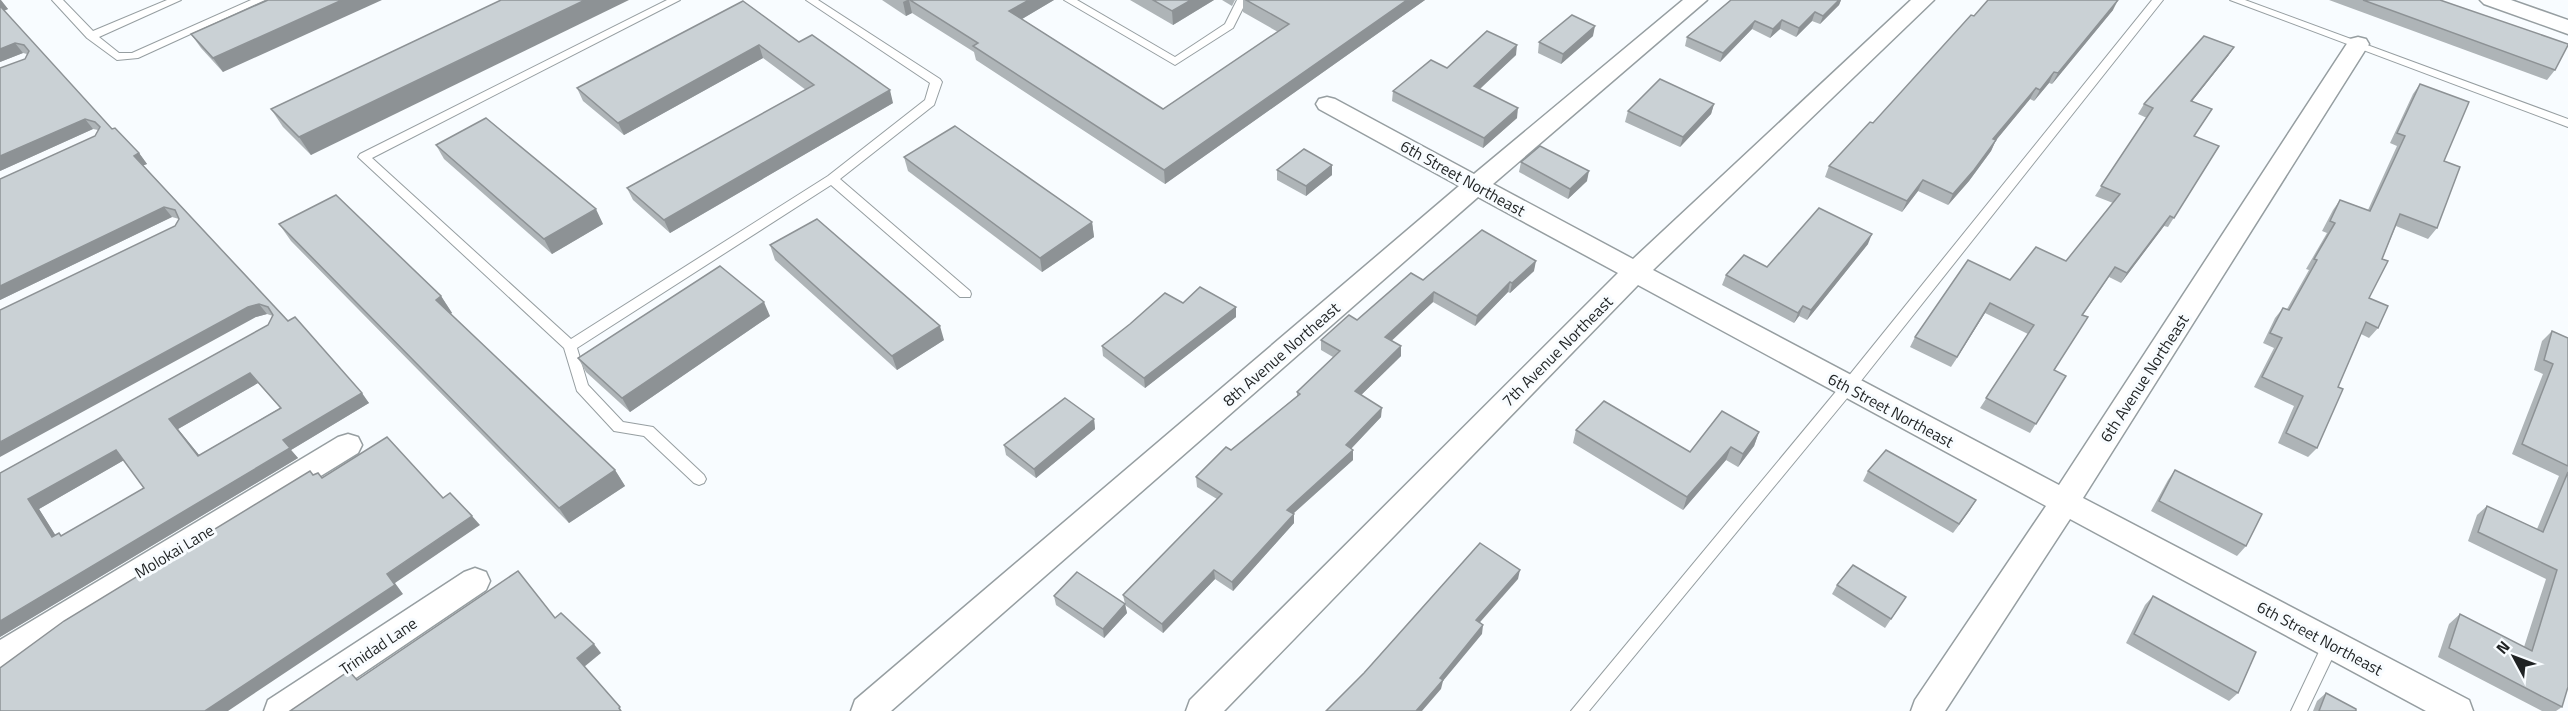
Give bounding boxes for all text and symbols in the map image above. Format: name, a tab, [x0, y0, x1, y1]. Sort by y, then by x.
street label: 6th Street Northeast	[1396, 134, 1530, 223]
street label: 7th Avenue Northeast	[1496, 290, 1618, 412]
street label: 8th Avenue Northeast	[1217, 296, 1345, 412]
street label: 6th Avenue Northeast	[2094, 309, 2195, 447]
street label: 6th Street Northeast	[1824, 367, 1959, 454]
street label: Molokai Lane	[130, 518, 218, 584]
street label: 6th Street Northeast	[2253, 595, 2388, 682]
street label: Trinidad Lane	[334, 611, 422, 681]
north arrow	[2484, 627, 2544, 687]
text: N	[2490, 635, 2515, 659]

